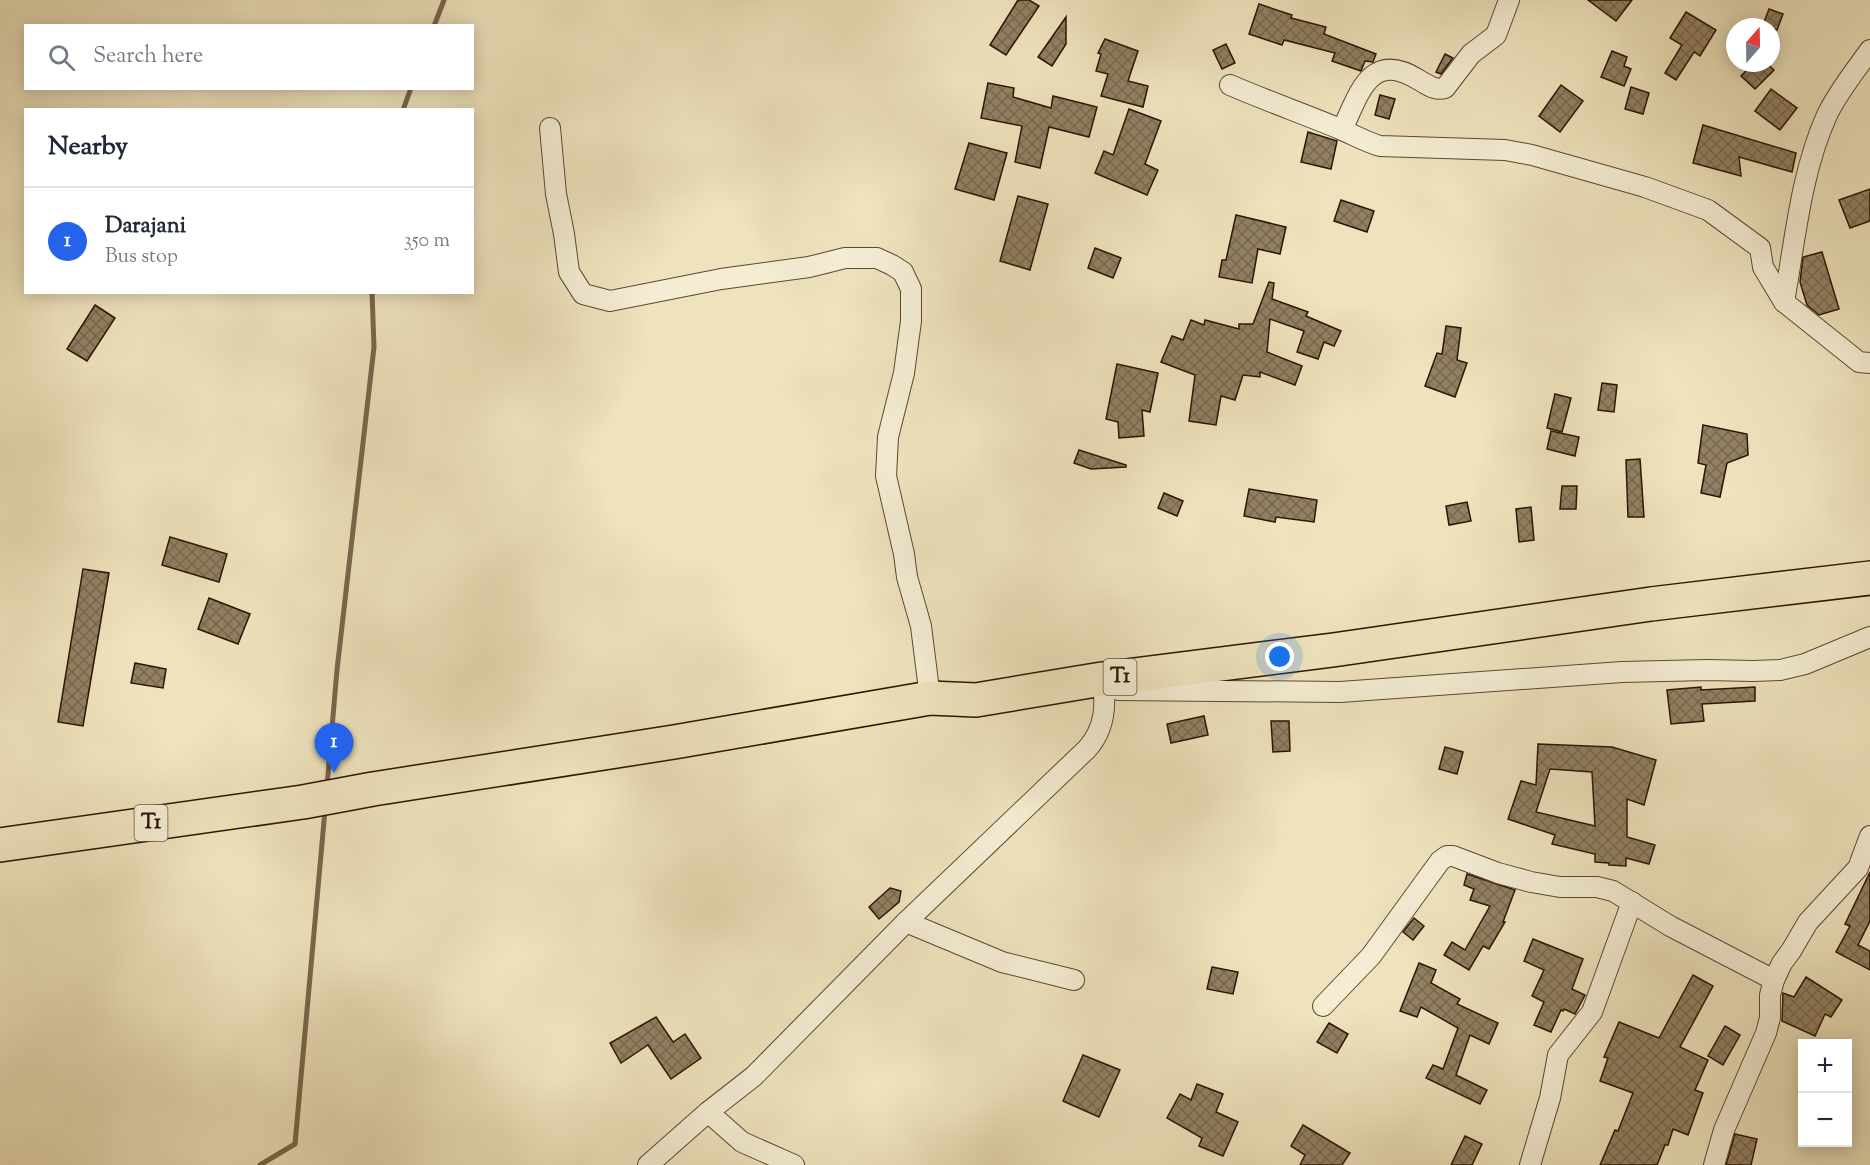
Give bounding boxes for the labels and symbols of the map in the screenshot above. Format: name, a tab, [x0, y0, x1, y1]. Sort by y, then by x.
north arrow	[1726, 18, 1780, 72]
your location	[1265, 642, 1294, 671]
road number: T1	[1104, 659, 1136, 695]
pin: 1	[314, 724, 354, 773]
road number: T1	[134, 805, 168, 841]

